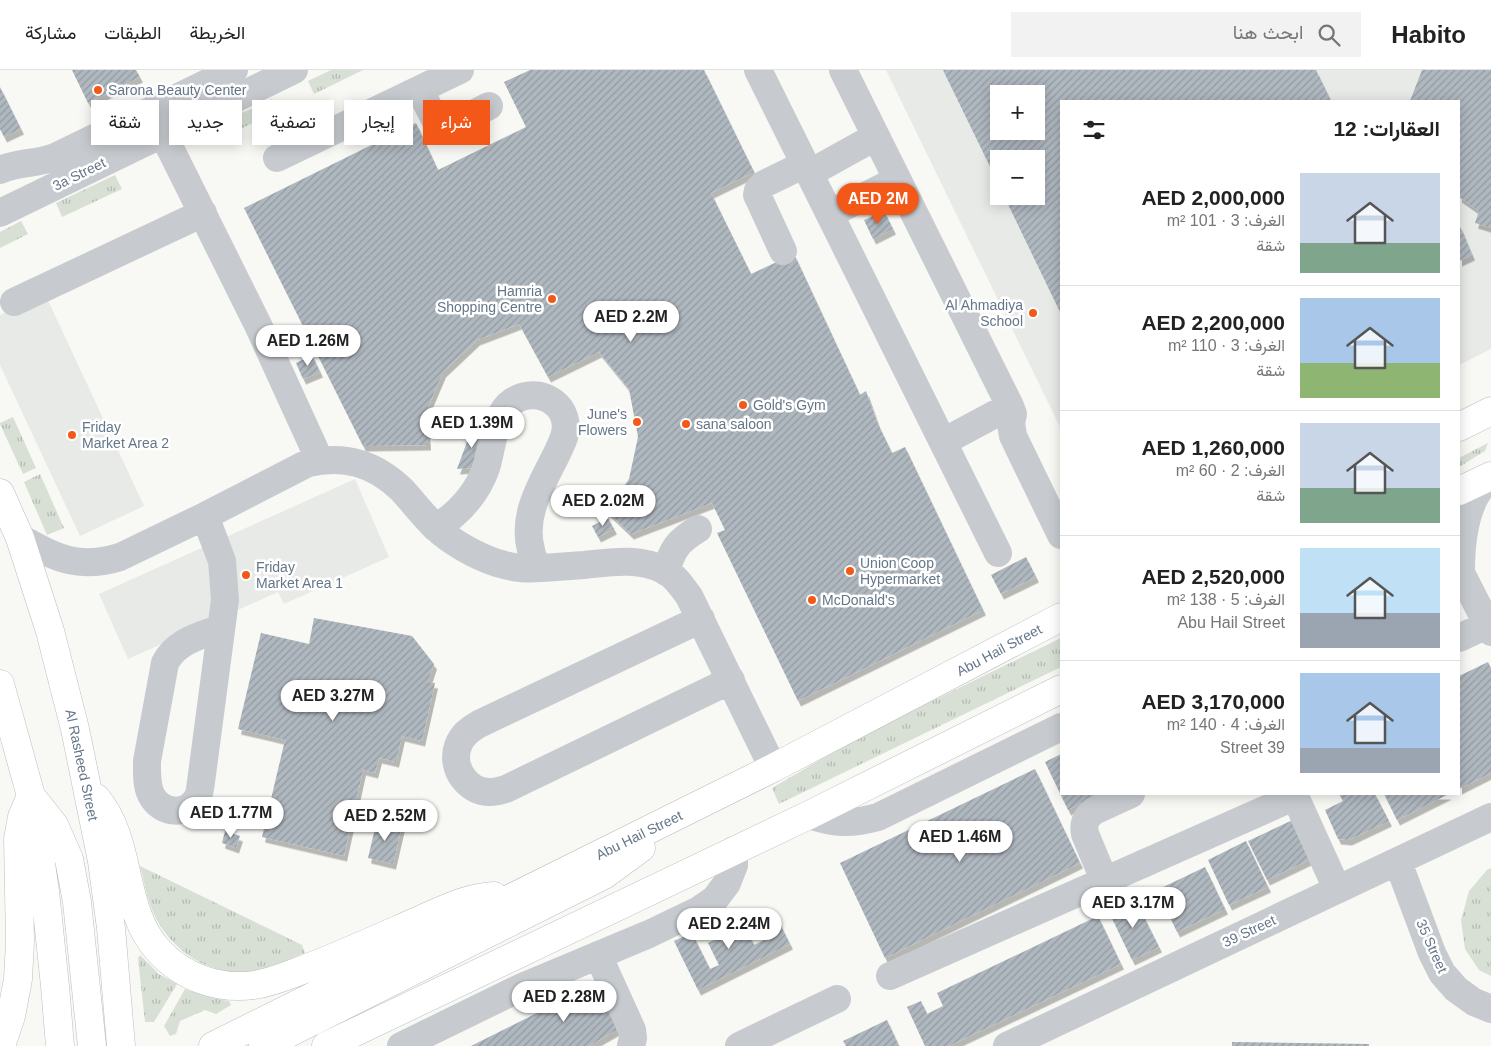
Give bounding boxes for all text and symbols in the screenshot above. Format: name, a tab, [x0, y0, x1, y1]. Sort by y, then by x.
search box	[1011, 12, 1361, 57]
icon: search	[1315, 21, 1343, 49]
text: Habito	[1391, 21, 1466, 48]
text: ابحث هنا	[1233, 22, 1303, 43]
text: مشاركة	[25, 23, 76, 43]
text: الطبقات	[104, 23, 161, 43]
text: الخريطة	[189, 23, 245, 43]
place label: Sarona Beauty Center	[108, 82, 247, 98]
marker: Sarona Beauty Center	[92, 84, 104, 96]
map controls	[990, 85, 1045, 205]
button: +	[990, 85, 1045, 140]
chip: شقة	[91, 100, 159, 145]
chip: جديد	[169, 100, 242, 145]
chip: تصفية	[252, 100, 334, 145]
chip: إيجار	[344, 100, 413, 145]
chip: شراء	[423, 100, 490, 145]
icon: filters	[1080, 116, 1108, 144]
text: العقارات: 12	[1333, 117, 1440, 140]
button: −	[990, 150, 1045, 205]
street label: 3a Street	[50, 154, 108, 194]
pin: AED 2M	[837, 182, 919, 225]
text: AED 2,000,000	[1141, 186, 1285, 209]
text: AED 2M	[848, 190, 908, 207]
icon: home	[1340, 193, 1400, 253]
text: الغرف: 3 · 101 m²	[1167, 212, 1285, 229]
text: شقة	[1256, 237, 1285, 254]
place label: Hamria Shopping Centre	[437, 283, 542, 315]
marker: Hamria Shopping Centre	[546, 293, 558, 305]
place label: Al Ahmadiya School	[945, 297, 1023, 329]
pin: AED 2.2M	[579, 300, 683, 343]
marker: Al Ahmadiya School	[1027, 307, 1039, 319]
text: AED 2.2M	[594, 308, 668, 325]
text: AED 2,200,000	[1141, 311, 1285, 334]
icon: home	[1340, 318, 1400, 378]
pin: AED 1.26M	[251, 324, 365, 367]
text: AED 1.26M	[267, 332, 349, 349]
text: الغرف: 3 · 110 m²	[1168, 337, 1285, 354]
text: شقة	[1256, 362, 1285, 379]
place label: Gold's Gym	[753, 397, 826, 413]
marker: Gold's Gym	[737, 399, 749, 411]
pin: AED 1.39M	[415, 406, 529, 449]
place label: June's Flowers	[578, 406, 627, 438]
text: AED 1.39M	[431, 414, 513, 431]
marker: June's Flowers	[631, 416, 643, 428]
place label: sana saloon	[696, 416, 772, 432]
marker: sana saloon	[680, 418, 692, 430]
place label: Friday Market Area 2	[82, 419, 169, 451]
marker: Friday Market Area 2	[66, 429, 78, 441]
text: AED 1,260,000	[1141, 436, 1285, 459]
icon: home	[1340, 443, 1400, 503]
text: الغرف: 2 · 60 m²	[1176, 462, 1285, 479]
pin: AED 2.02M	[546, 484, 660, 527]
text: شقة	[1256, 487, 1285, 504]
text: AED 2.02M	[562, 492, 644, 509]
place label: Union Coop Hypermarket	[860, 555, 940, 587]
place label: Friday Market Area 1	[256, 559, 343, 591]
marker: Union Coop Hypermarket	[844, 565, 856, 577]
text: AED 2,520,000	[1141, 565, 1285, 588]
icon: home	[1340, 568, 1400, 628]
marker: Friday Market Area 1	[240, 569, 252, 581]
text: الغرف: 5 · 138 m²	[1167, 591, 1285, 608]
place label: McDonald's	[822, 592, 895, 608]
marker: McDonald's	[806, 594, 818, 606]
text: Abu Hail Street	[1177, 614, 1285, 631]
street label: Abu Hail Street	[954, 621, 1044, 679]
pin: AED 3.27M	[276, 680, 390, 722]
text: AED 3.27M	[292, 687, 374, 704]
text: AED 3,170,000	[1141, 690, 1285, 713]
icon: home	[1340, 693, 1400, 753]
street label: Al Rasheed Street	[62, 708, 102, 822]
text: الغرف: 4 · 140 m²	[1167, 716, 1285, 733]
text: 39 Street	[1220, 739, 1285, 756]
pin: AED 1.77M	[174, 796, 288, 839]
pin: AED 2.52M	[328, 800, 442, 842]
text: AED 1.77M	[190, 804, 272, 821]
text: AED 2.52M	[344, 807, 426, 824]
street label: Abu Hail Street	[593, 807, 685, 863]
pin: AED 1.46M	[903, 820, 1017, 863]
text: AED 1.46M	[919, 828, 1001, 845]
pin: AED 3.17M	[1076, 886, 1190, 929]
text: AED 3.17M	[1092, 894, 1174, 911]
pin: AED 2.24M	[672, 908, 786, 950]
street label: 39 Street	[1220, 912, 1278, 950]
text: AED 2.24M	[688, 915, 770, 932]
street label: 35 Street	[1413, 917, 1451, 975]
pin: AED 2.28M	[507, 980, 621, 1023]
text: AED 2.28M	[523, 988, 605, 1005]

